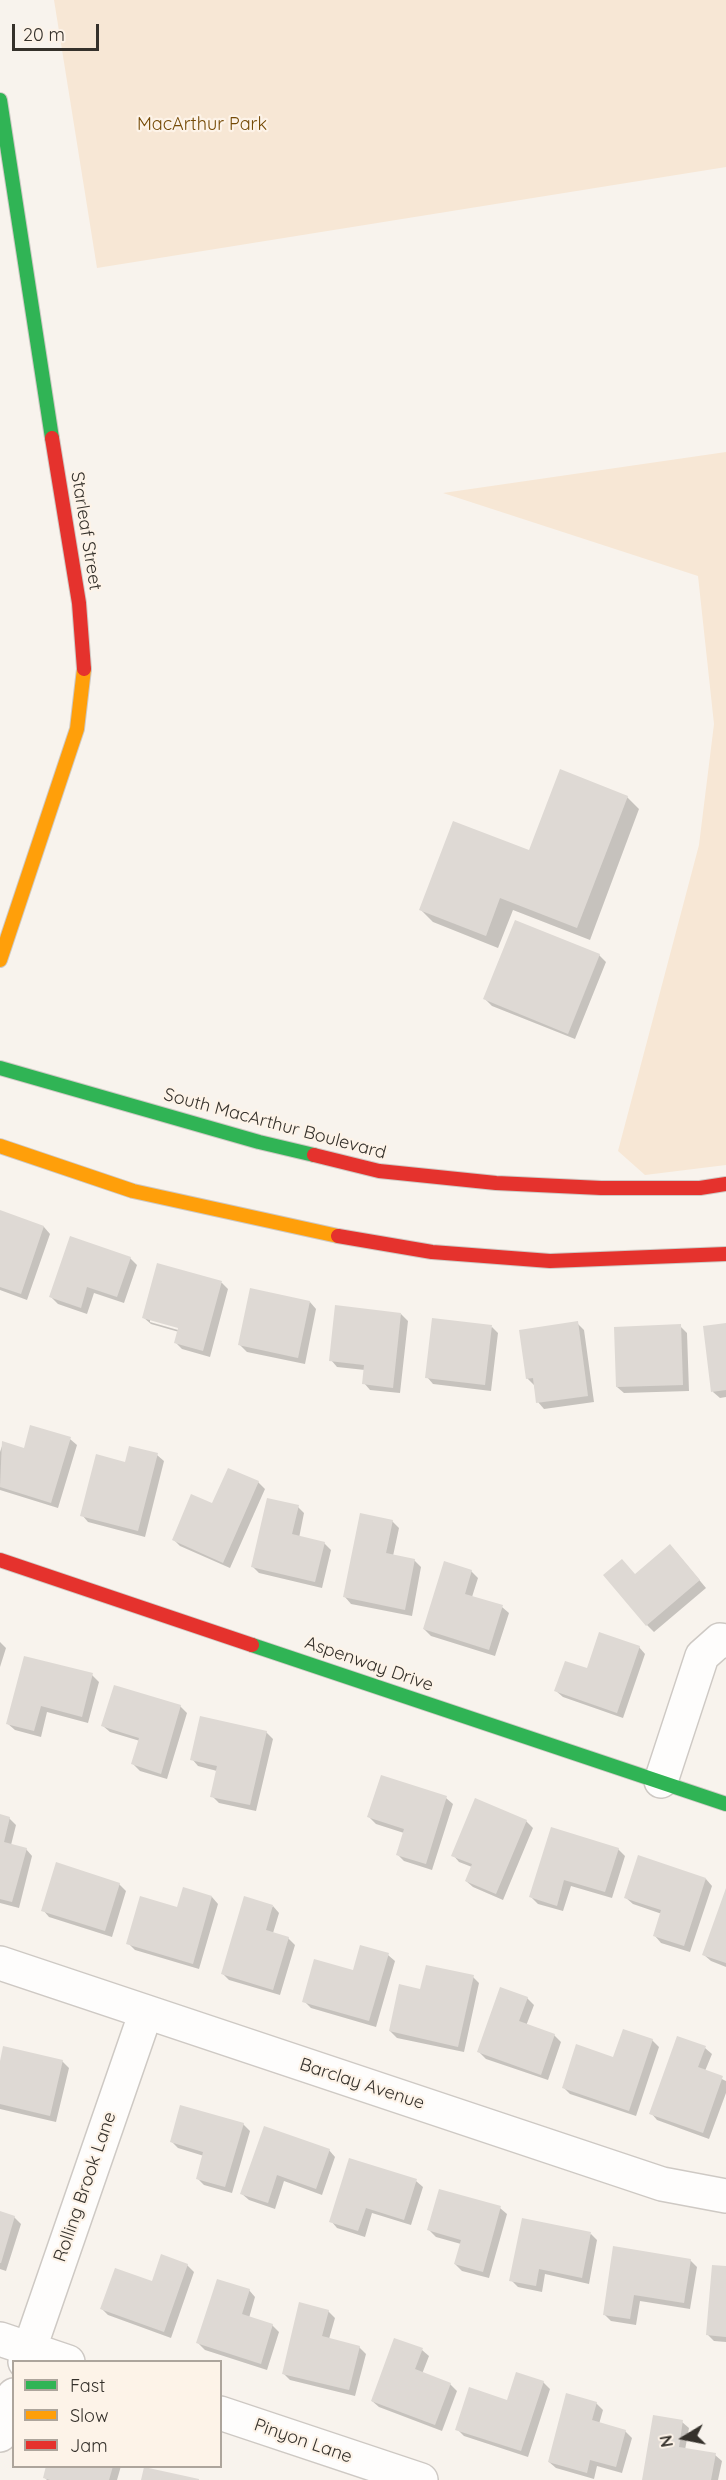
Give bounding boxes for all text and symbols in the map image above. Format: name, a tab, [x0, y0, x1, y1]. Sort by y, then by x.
scale bar	[15, 12, 102, 50]
text: 20 m	[23, 23, 65, 46]
park label: MacArthur Park	[137, 114, 267, 136]
street label: Starleaf Street	[66, 470, 106, 592]
street label: South MacArthur Boulevard	[161, 1084, 389, 1164]
street label: Aspenway Drive	[302, 1632, 436, 1696]
street label: Barclay Avenue	[297, 2054, 427, 2114]
street label: Rolling Brook Lane	[49, 2109, 121, 2265]
legend	[12, 2360, 222, 2468]
text: Fast	[70, 2374, 105, 2397]
text: Slow	[70, 2404, 108, 2427]
north arrow	[654, 2408, 714, 2468]
street label: Pinyon Lane	[251, 2414, 355, 2468]
text: Jam	[70, 2434, 108, 2457]
text: N	[655, 2434, 677, 2449]

